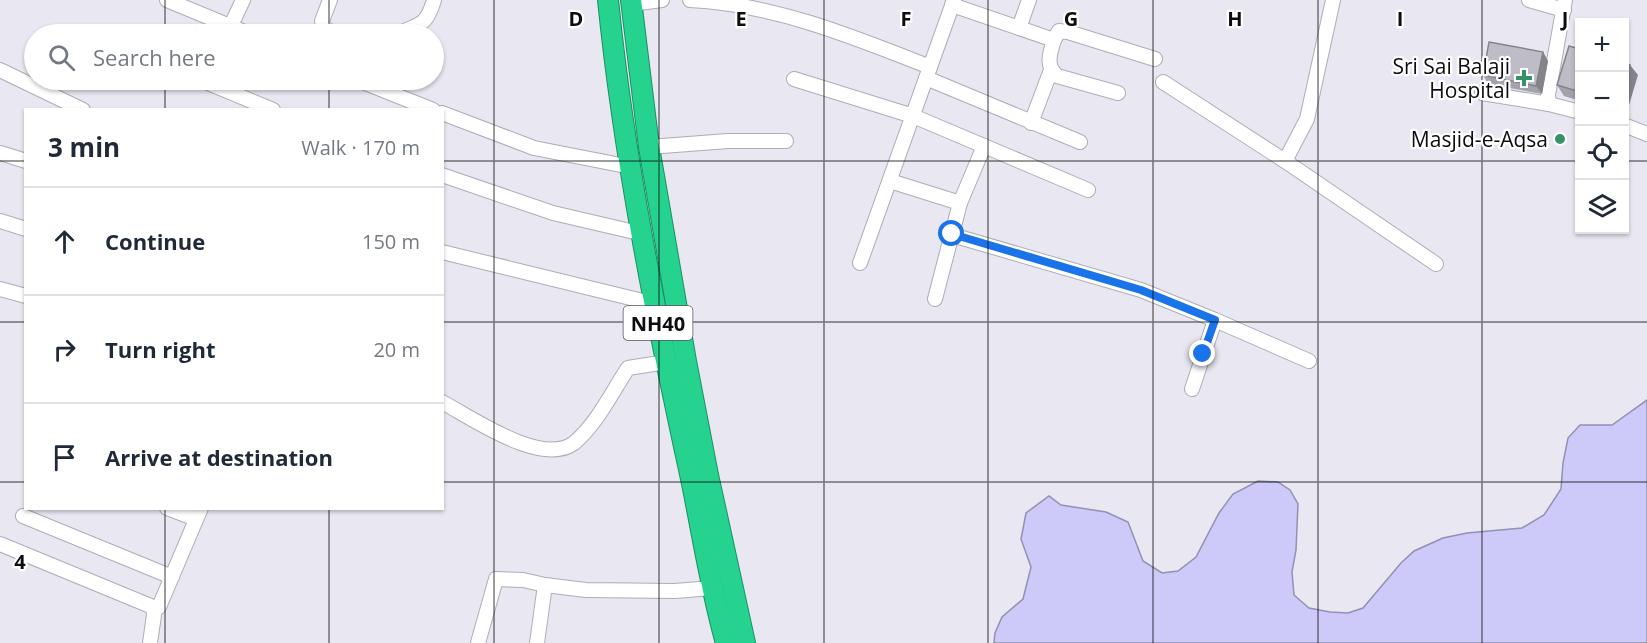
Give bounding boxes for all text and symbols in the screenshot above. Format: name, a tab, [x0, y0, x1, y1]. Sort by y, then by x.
text: D	[569, 5, 583, 32]
text: E	[735, 5, 747, 32]
text: F	[901, 5, 911, 32]
text: G	[1064, 5, 1078, 32]
text: H	[1227, 5, 1243, 32]
text: I	[1397, 5, 1403, 32]
text: J	[1560, 5, 1568, 32]
map controls	[1575, 18, 1629, 234]
button: +	[1575, 18, 1629, 72]
search box	[24, 24, 444, 90]
icon: search	[45, 41, 78, 74]
text: Search here	[93, 42, 216, 72]
place label: Sri Sai Balaji Hospital	[1392, 52, 1510, 104]
marker: Sri Sai Balaji Hospital	[1515, 69, 1533, 87]
button: −	[1575, 72, 1629, 126]
place label: Masjid-e-Aqsa	[1411, 125, 1548, 153]
button: locate	[1575, 126, 1629, 180]
text: 3 min	[48, 129, 120, 165]
marker: Masjid-e-Aqsa	[1553, 132, 1567, 146]
text: Walk · 170 m	[301, 134, 420, 161]
button: layers	[1575, 180, 1629, 234]
route start	[938, 220, 964, 246]
icon: ahead	[48, 225, 81, 258]
text: Continue	[105, 226, 205, 256]
text: 150 m	[362, 228, 420, 255]
road number: NH40	[624, 306, 692, 340]
icon: right	[48, 333, 81, 366]
text: Turn right	[105, 334, 216, 364]
text: 20 m	[373, 336, 420, 363]
route end	[1189, 340, 1215, 366]
icon: arrive	[48, 441, 81, 474]
text: Arrive at destination	[105, 442, 333, 472]
text: 4	[14, 548, 26, 575]

